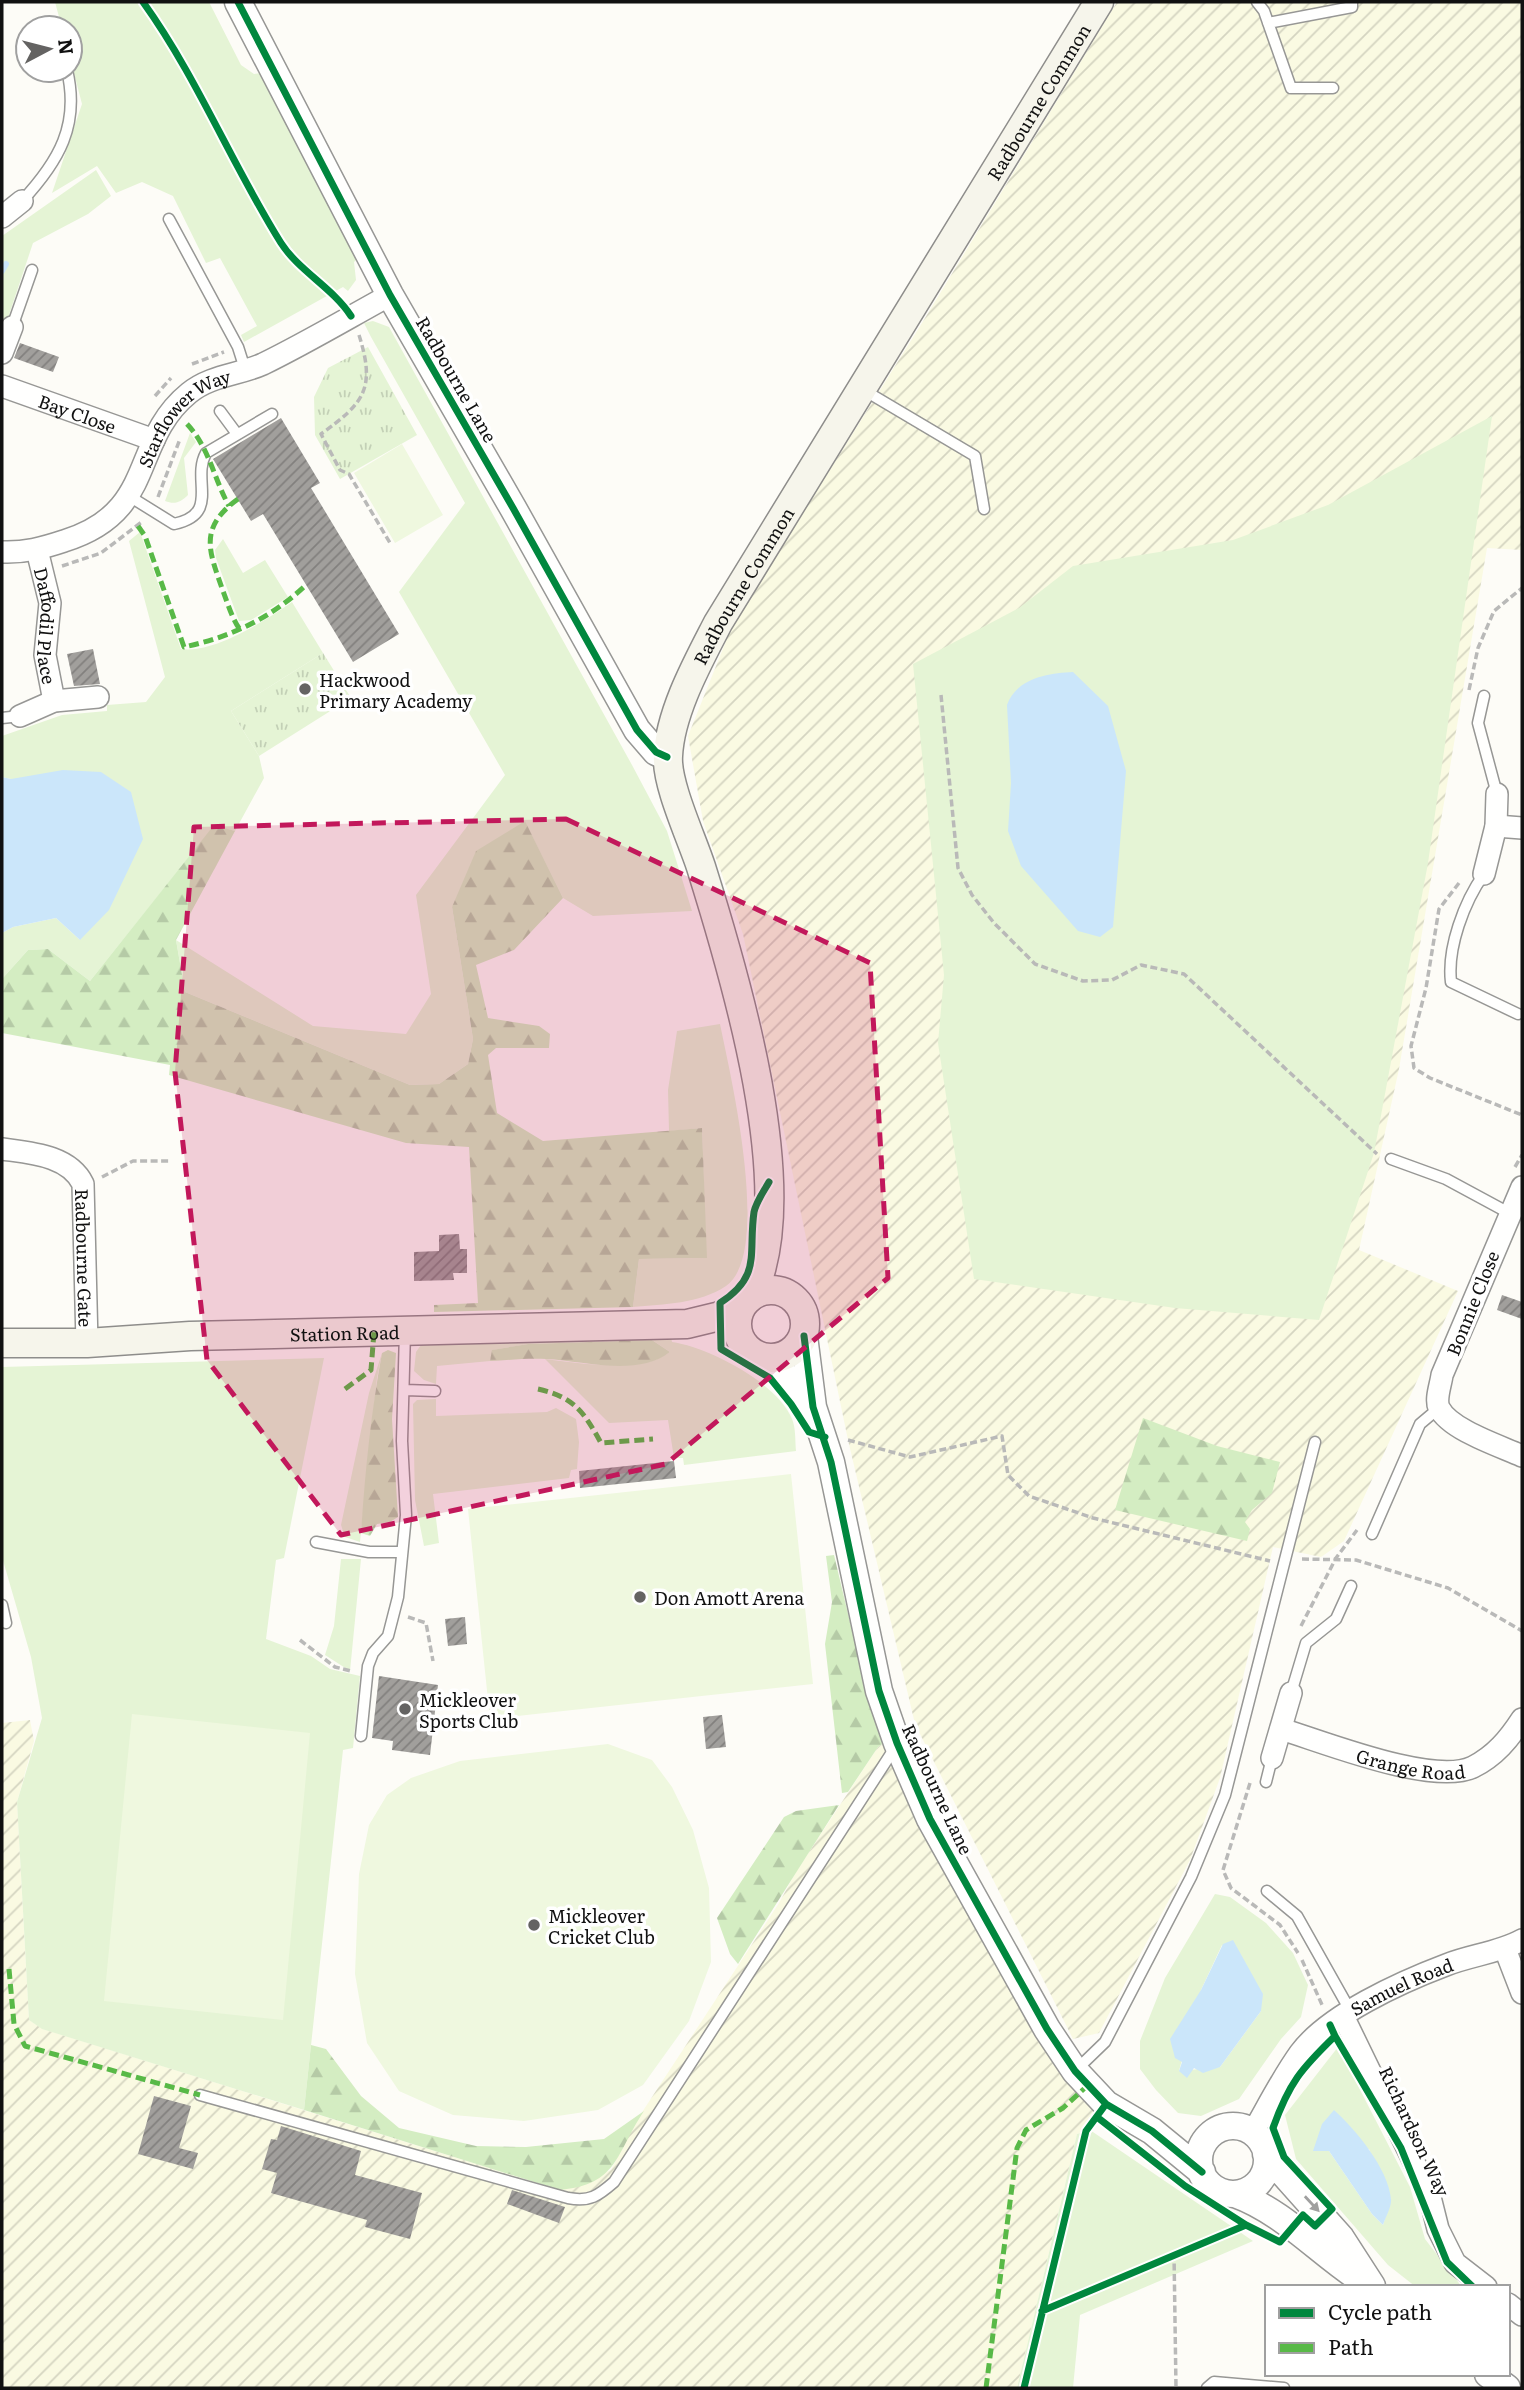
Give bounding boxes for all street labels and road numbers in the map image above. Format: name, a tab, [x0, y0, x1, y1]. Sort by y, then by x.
street label: Radbourne Common	[980, 18, 1096, 185]
street label: Radbourne Lane	[410, 311, 504, 447]
street label: Starflower Way	[130, 361, 234, 471]
street label: Bay Close	[35, 387, 120, 439]
street label: Radbourne Common	[686, 501, 800, 669]
street label: Daffodil Place	[28, 564, 64, 686]
street label: Radbourne Gate	[70, 1188, 100, 1328]
street label: Bonnie Close	[1439, 1247, 1505, 1359]
street label: Station Road	[290, 1317, 400, 1347]
street label: Radbourne Lane	[896, 1719, 980, 1859]
street label: Grange Road	[1353, 1741, 1467, 1785]
street label: Samuel Road	[1345, 1950, 1457, 2022]
street label: Richardson Way	[1373, 2061, 1457, 2201]

